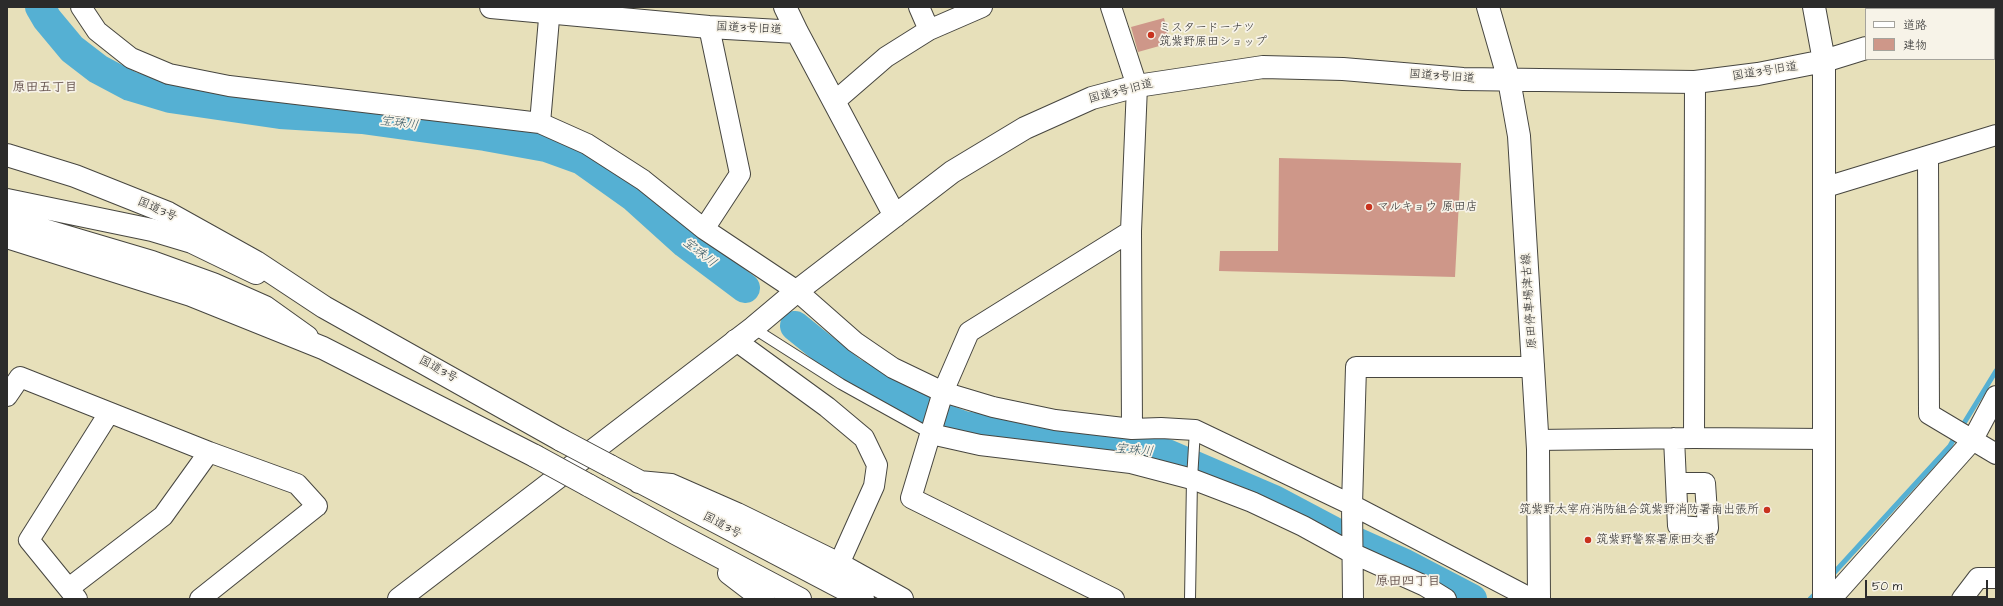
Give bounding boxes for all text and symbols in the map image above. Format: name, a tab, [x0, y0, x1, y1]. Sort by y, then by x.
legend	[1865, 8, 1995, 60]
text: 道路	[1903, 17, 1927, 34]
street label: 国道3号旧道	[716, 20, 782, 38]
place label: ミスタードーナツ 筑紫野原田ショップ	[1159, 21, 1267, 49]
marker: ミスタードーナツ 筑紫野原田ショップ	[1146, 30, 1156, 40]
text: 建物	[1903, 37, 1927, 54]
street label: 国道3号旧道	[1731, 60, 1799, 84]
street label: 国道3号旧道	[1409, 68, 1475, 86]
street label: 国道3号旧道	[1087, 77, 1155, 107]
district label: 原田五丁目	[13, 80, 77, 96]
water label: 宝珠川	[379, 114, 419, 134]
street label: 国道3号	[135, 195, 179, 225]
place label: マルキョウ 原田店	[1377, 200, 1478, 214]
marker: マルキョウ 原田店	[1364, 202, 1374, 212]
water label: 宝珠川	[679, 235, 719, 271]
street label: 原田停車場津古線	[1519, 253, 1541, 349]
street label: 国道3号	[416, 353, 460, 387]
water label: 宝珠川	[1114, 442, 1154, 460]
place label: 筑紫野太宰府消防組合筑紫野消防署南出張所	[1519, 503, 1759, 517]
marker: 筑紫野太宰府消防組合筑紫野消防署南出張所	[1762, 505, 1772, 515]
street label: 国道3号	[700, 510, 744, 542]
place label: 筑紫野警察署原田交番	[1596, 533, 1716, 547]
marker: 筑紫野警察署原田交番	[1583, 535, 1593, 545]
scale bar	[1867, 572, 1990, 598]
district label: 原田四丁目	[1376, 574, 1440, 590]
text: 50 m	[1872, 578, 1902, 595]

